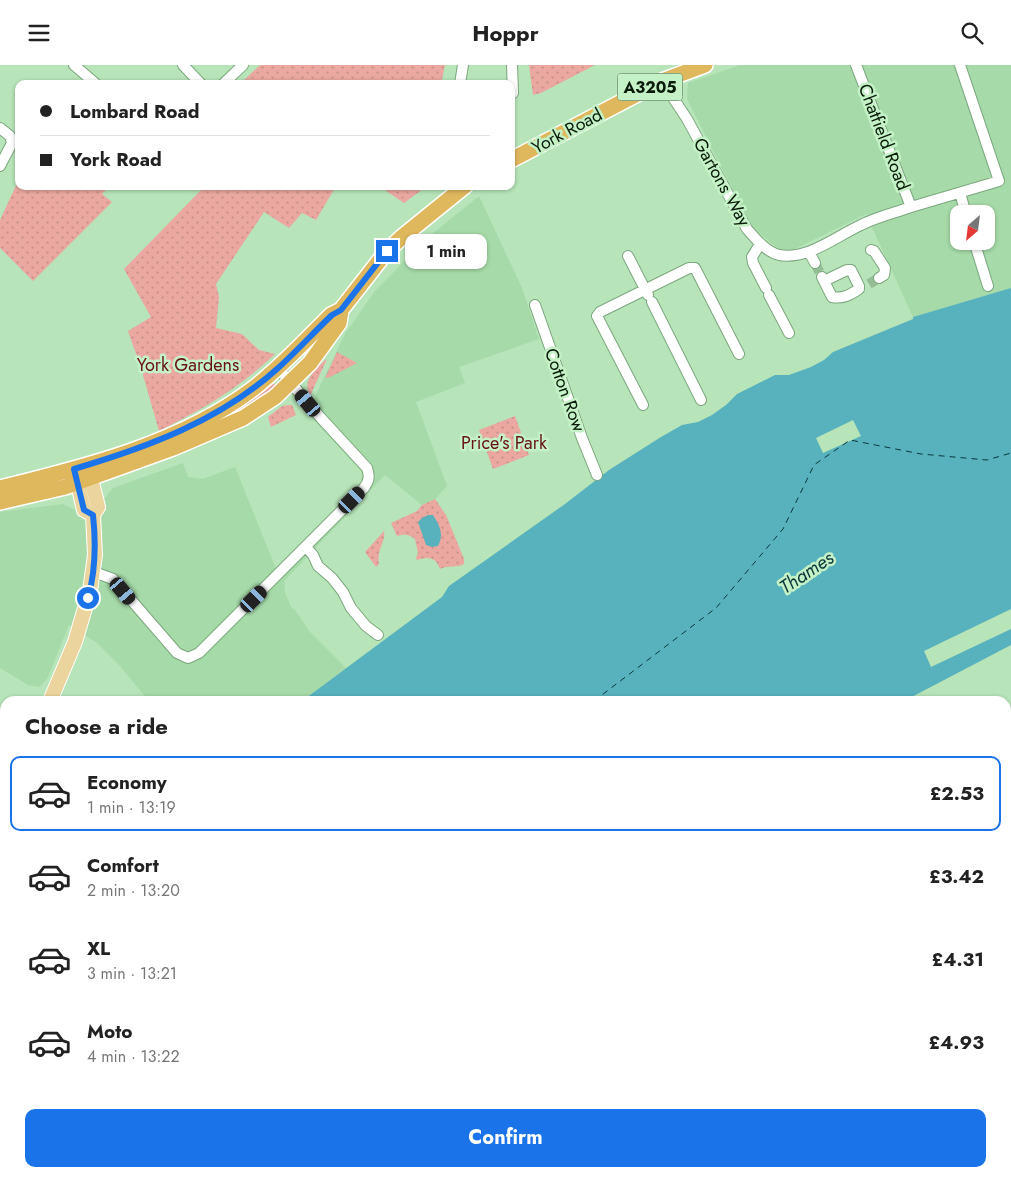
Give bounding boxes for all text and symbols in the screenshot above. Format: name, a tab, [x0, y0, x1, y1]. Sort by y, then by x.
text: Hoppr	[472, 17, 539, 49]
icon: menu	[25, 19, 53, 47]
icon: search	[958, 19, 986, 47]
road number: A3205	[618, 73, 682, 101]
street label: Chatfield Road	[852, 80, 916, 194]
text: Lombard Road	[70, 98, 200, 125]
street label: York Road	[527, 102, 607, 160]
street label: Gartons Way	[687, 133, 757, 231]
text: York Road	[70, 146, 162, 173]
north arrow	[950, 205, 995, 250]
map controls	[950, 205, 995, 250]
callout: 1 min	[404, 233, 487, 269]
route end	[376, 240, 398, 262]
text: 1 min	[426, 240, 466, 263]
street label: Cotton Row	[538, 345, 592, 436]
park label: York Gardens	[137, 352, 239, 378]
car	[292, 387, 323, 419]
park label: Price's Park	[461, 430, 547, 456]
car	[336, 484, 367, 516]
water label: Thames	[774, 544, 839, 600]
car	[107, 575, 138, 607]
car	[238, 583, 269, 615]
route start	[77, 587, 99, 609]
text: Choose a ride	[25, 710, 168, 742]
text: Economy	[87, 769, 167, 796]
icon: car	[27, 771, 72, 816]
text: £2.53	[930, 780, 984, 807]
text: 1 min · 13:19	[87, 796, 176, 819]
text: Comfort	[87, 852, 159, 879]
icon: car	[27, 854, 72, 899]
text: £3.42	[929, 863, 984, 890]
text: 2 min · 13:20	[87, 879, 180, 902]
text: XL	[87, 935, 110, 962]
icon: car	[27, 937, 72, 982]
text: £4.31	[932, 946, 984, 973]
text: 3 min · 13:21	[87, 962, 177, 985]
text: Moto	[87, 1018, 132, 1045]
icon: car	[27, 1020, 72, 1065]
text: £4.93	[929, 1029, 984, 1056]
text: 4 min · 13:22	[87, 1045, 180, 1068]
button: Confirm	[25, 1109, 986, 1167]

